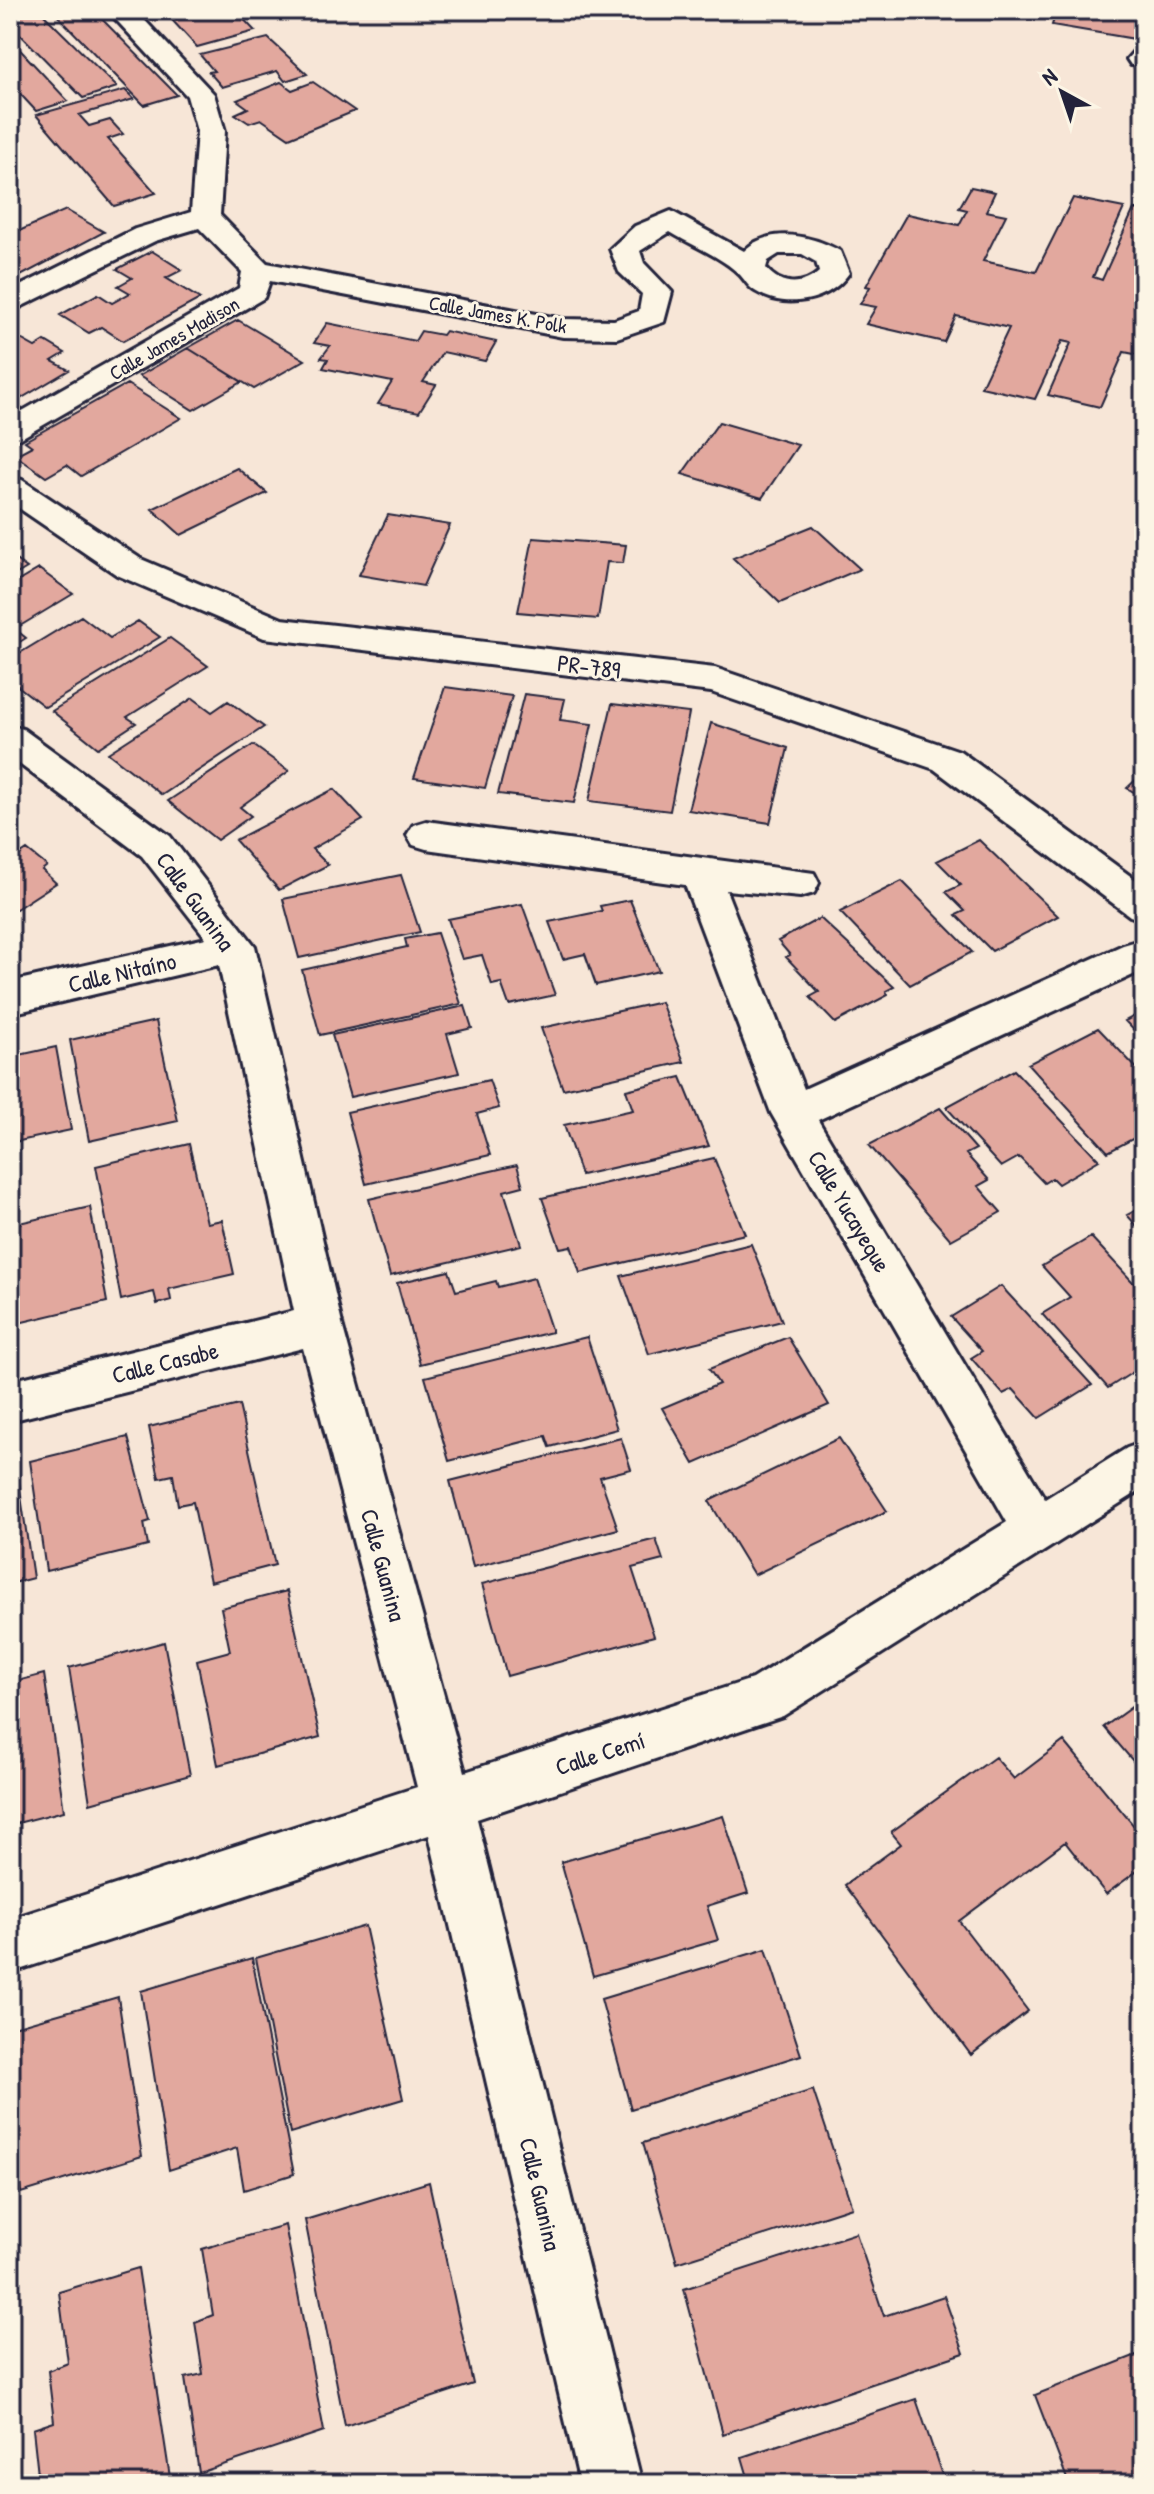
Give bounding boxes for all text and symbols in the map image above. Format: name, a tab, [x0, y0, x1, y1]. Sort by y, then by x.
north arrow	[1022, 52, 1102, 132]
text: N	[1035, 61, 1063, 92]
street label: Calle James K. Polk	[427, 289, 569, 339]
street label: Calle James Madison	[104, 290, 244, 386]
street label: PR-789	[556, 646, 623, 686]
street label: Calle Guanina	[149, 845, 243, 957]
street label: Calle Nitaíno	[65, 944, 179, 1000]
street label: Calle Yucayeque	[801, 1144, 899, 1278]
street label: Calle Casabe	[108, 1333, 222, 1391]
street label: Calle Guanina	[354, 1505, 414, 1625]
street label: Calle Cemí	[551, 1724, 649, 1782]
street label: Calle Guanina	[512, 2134, 570, 2254]

